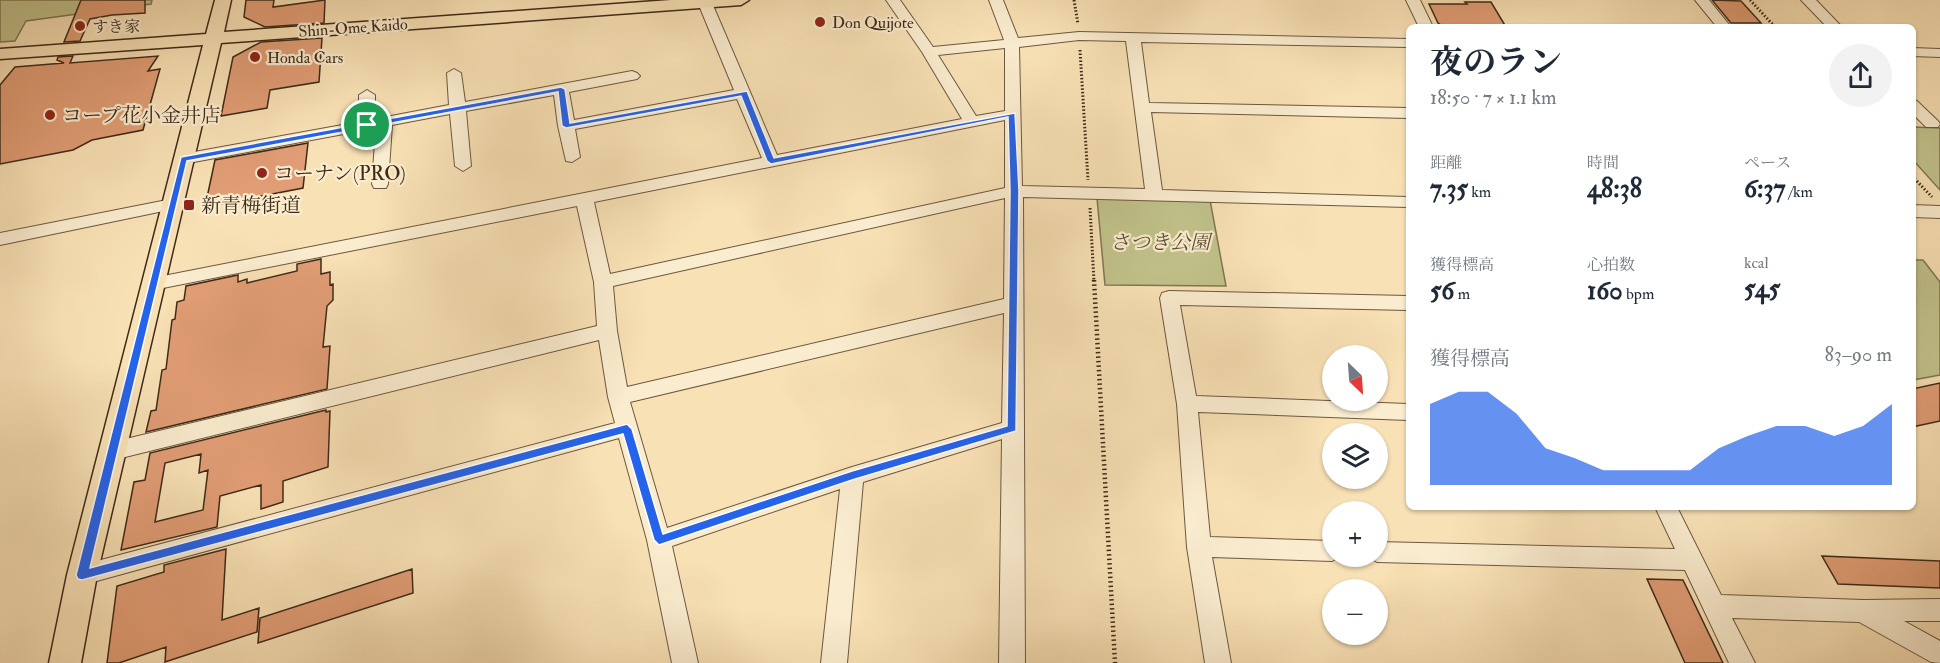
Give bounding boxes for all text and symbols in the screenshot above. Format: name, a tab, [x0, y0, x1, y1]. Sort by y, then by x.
place label: Don Quijote	[832, 13, 914, 33]
street label: Shin-Ome Kaido	[298, 14, 409, 42]
marker: Don Quijote	[813, 15, 827, 29]
place label: すき家	[92, 17, 140, 37]
marker: すき家	[73, 19, 87, 33]
text: 夜のラン	[1430, 42, 1562, 83]
button: share	[1829, 44, 1892, 107]
place label: Honda Cars	[267, 48, 343, 68]
marker: Honda Cars	[248, 50, 262, 64]
text: 18:50 · 7 × 1.1 km	[1430, 85, 1557, 110]
pin	[341, 99, 392, 150]
place label: コープ花小金井店	[62, 103, 221, 128]
marker: コープ花小金井店	[43, 108, 57, 122]
icon: arrive	[350, 108, 383, 141]
text: 距離	[1430, 153, 1462, 173]
text: 時間	[1587, 153, 1619, 173]
text: ペース	[1744, 153, 1791, 173]
place label: コーナン(PRO)	[274, 161, 406, 186]
marker: コーナン(PRO)	[255, 166, 269, 180]
text: 7.35	[1430, 173, 1468, 205]
text: 48:38	[1587, 173, 1642, 205]
text: 6:37	[1744, 173, 1785, 205]
text: km	[1468, 182, 1491, 202]
text: /km	[1785, 182, 1813, 202]
place label: 新青梅街道	[201, 193, 301, 218]
marker: 新青梅街道	[182, 198, 196, 212]
park label: さつき公園	[1110, 230, 1213, 255]
text: kcal	[1744, 253, 1769, 273]
text: 獲得標高	[1430, 255, 1494, 275]
text: 心拍数	[1587, 255, 1635, 275]
text: 545	[1744, 273, 1780, 305]
text: 56	[1430, 275, 1454, 307]
text: 160	[1587, 275, 1623, 307]
text: m	[1454, 284, 1470, 304]
text: bpm	[1623, 284, 1654, 304]
text: 83–90 m	[1825, 342, 1892, 367]
north arrow	[1322, 345, 1388, 411]
map controls	[1322, 345, 1388, 645]
text: 獲得標高	[1430, 346, 1510, 371]
button: layers	[1322, 423, 1388, 489]
button: +	[1322, 501, 1388, 567]
button: −	[1322, 579, 1388, 645]

